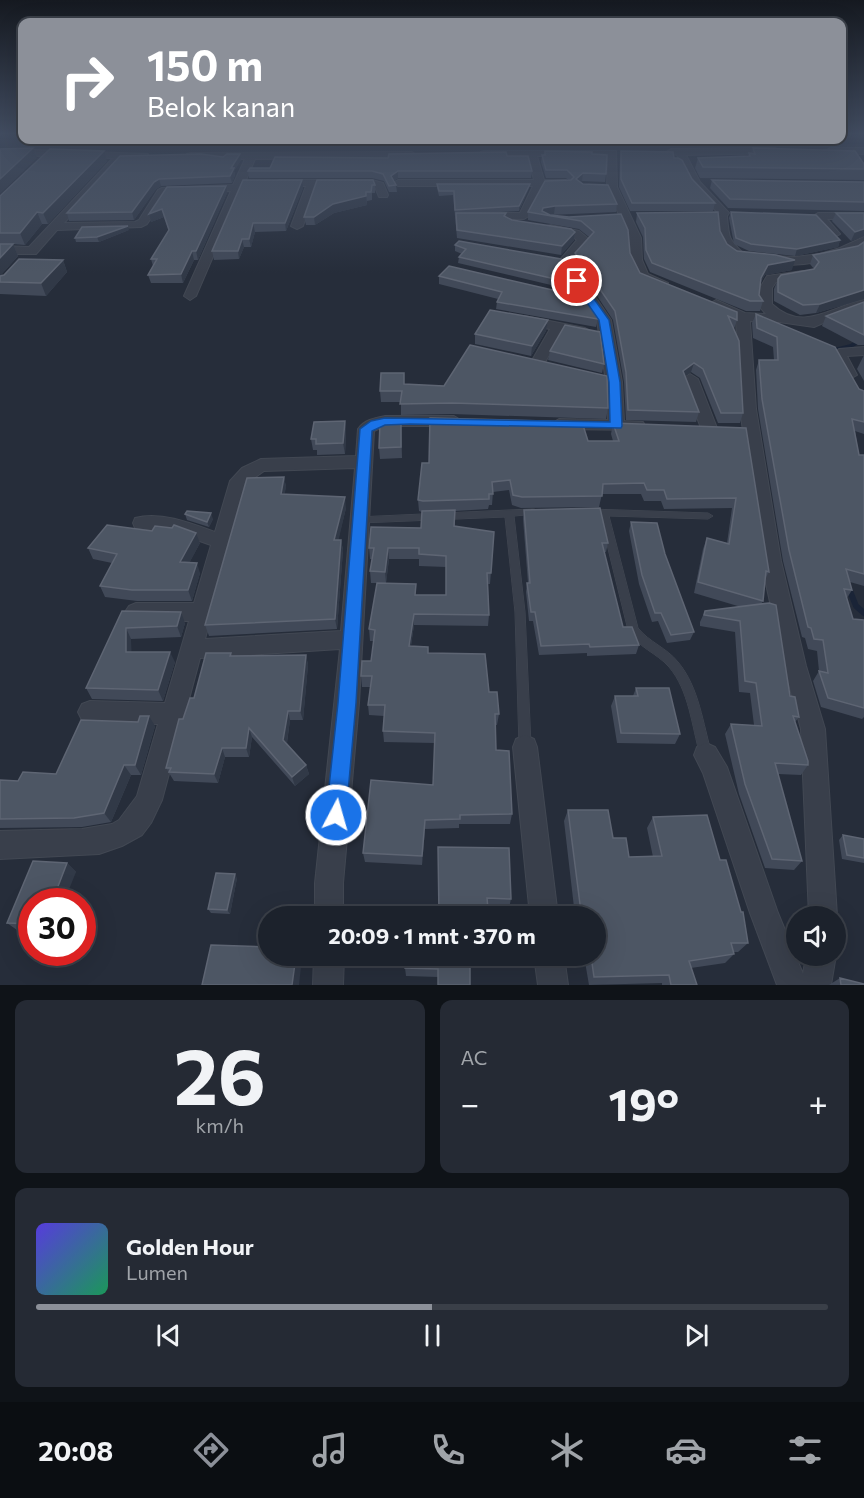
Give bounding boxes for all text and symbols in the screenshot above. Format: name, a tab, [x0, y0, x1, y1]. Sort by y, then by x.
text: 150 m	[147, 38, 263, 90]
icon: right	[48, 42, 126, 120]
text: Belok kanan	[147, 90, 295, 123]
pin	[551, 255, 602, 306]
icon: arrive	[560, 264, 593, 297]
position arrow	[304, 783, 368, 847]
speed limit sign: 30	[18, 888, 96, 966]
map controls	[786, 906, 846, 966]
button: sound	[786, 906, 846, 966]
text: 20:09 · 1 mnt · 370 m	[328, 922, 536, 949]
text: 26	[174, 1026, 266, 1121]
text: AC	[461, 1045, 487, 1069]
text: 19°	[609, 1075, 679, 1130]
text: −	[461, 1082, 479, 1123]
text: +	[809, 1082, 828, 1123]
text: km/h	[195, 1113, 244, 1137]
text: Golden Hour	[126, 1233, 254, 1260]
text: Lumen	[126, 1260, 188, 1284]
icon: previous	[152, 1319, 185, 1352]
icon: pause	[416, 1319, 449, 1352]
icon: next	[680, 1319, 713, 1352]
icon: directions	[190, 1429, 232, 1471]
icon: music	[309, 1429, 351, 1471]
icon: phone	[427, 1429, 469, 1471]
icon: climate	[546, 1429, 588, 1471]
icon: car	[665, 1429, 707, 1471]
icon: filters	[784, 1429, 826, 1471]
text: 20:08	[38, 1434, 113, 1467]

